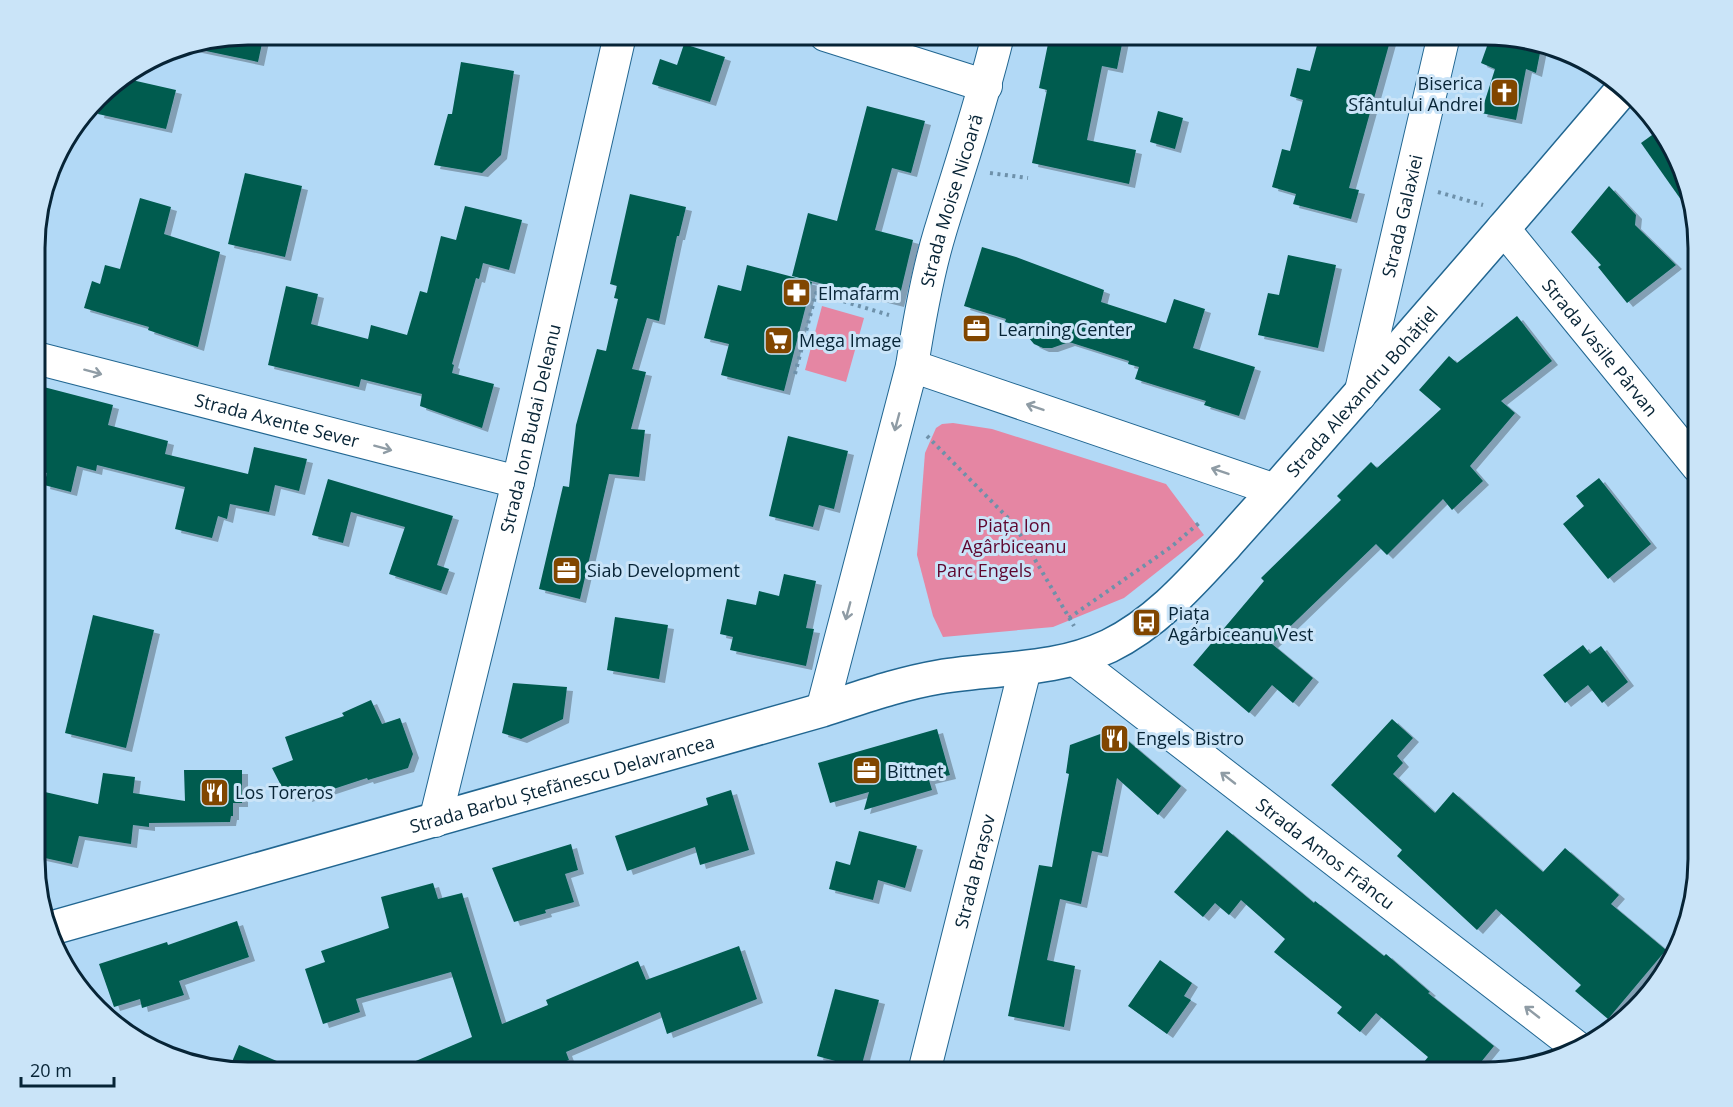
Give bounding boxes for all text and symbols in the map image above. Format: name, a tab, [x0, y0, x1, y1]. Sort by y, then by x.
place label: Biserica Sfântului Andrei	[1348, 71, 1483, 116]
church icon: Biserica Sfântului Andrei	[1488, 77, 1520, 109]
street label: Strada Moise Nicoară	[914, 111, 988, 289]
street label: Strada Galaxiei	[1376, 152, 1428, 280]
street label: Strada Vasile Pârvan	[1537, 274, 1664, 421]
pharmacy icon: Elmafarm	[781, 277, 813, 309]
place label: Elmafarm	[818, 281, 899, 305]
street label: Strada Alexandru Bohățiel	[1280, 301, 1443, 482]
office icon: Learning Center	[961, 313, 993, 345]
place label: Learning Center	[998, 317, 1133, 341]
street label: Strada Ion Budai Deleanu	[494, 321, 566, 535]
supermarket icon: Mega Image	[762, 324, 794, 356]
place label: Mega Image	[799, 328, 901, 352]
one-way arrow	[83, 367, 102, 379]
street label: Strada Axente Sever	[192, 387, 363, 453]
one-way arrow	[1026, 401, 1045, 412]
one-way arrow	[891, 412, 902, 431]
one-way arrow	[373, 442, 392, 454]
one-way arrow	[1211, 464, 1230, 475]
park label: Piața Ion Agârbiceanu	[962, 513, 1066, 558]
office icon: Siab Development	[550, 554, 582, 586]
place label: Siab Development	[587, 558, 740, 582]
park label: Parc Engels	[936, 558, 1032, 582]
one-way arrow	[841, 601, 853, 620]
place label: Piața Agârbiceanu Vest	[1168, 601, 1313, 646]
bus stop icon: Piața Agârbiceanu Vest	[1131, 607, 1163, 639]
restaurant icon: Engels Bistro	[1099, 722, 1131, 754]
place label: Engels Bistro	[1136, 726, 1244, 750]
street label: Strada Barbu Ștefănescu Delavrancea	[407, 729, 717, 838]
office icon: Bittnet	[850, 755, 882, 787]
place label: Bittnet	[887, 759, 944, 783]
one-way arrow	[1220, 772, 1236, 784]
restaurant icon: Los Toreros	[198, 776, 230, 808]
place label: Los Toreros	[235, 780, 333, 804]
street label: Strada Amos Frâncu	[1252, 792, 1400, 914]
street label: Strada Brașov	[948, 812, 1000, 931]
one-way arrow	[1524, 1006, 1540, 1019]
scale bar	[21, 1050, 114, 1088]
text: 20 m	[30, 1058, 72, 1082]

